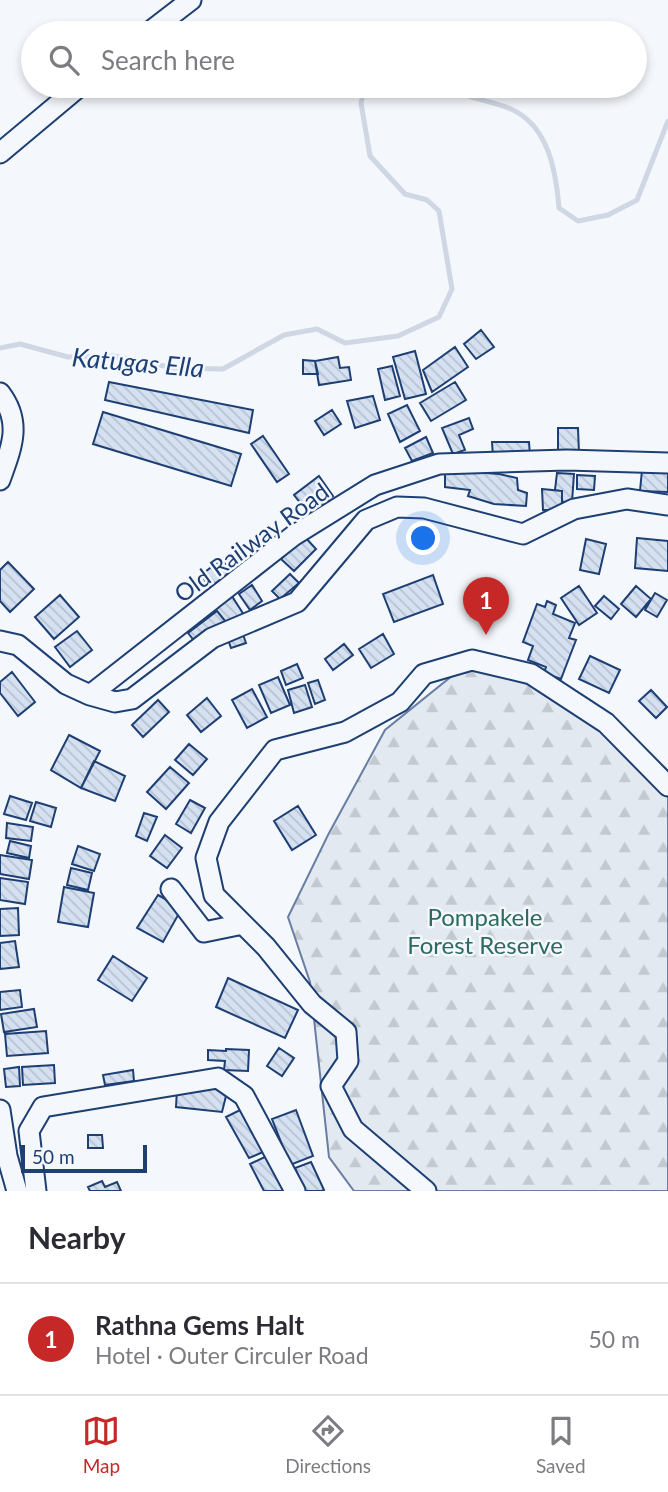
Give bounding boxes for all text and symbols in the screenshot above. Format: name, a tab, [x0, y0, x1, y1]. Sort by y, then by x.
search box	[21, 21, 647, 98]
icon: search	[45, 41, 83, 79]
text: Search here	[101, 44, 235, 76]
water label: Katugas Ella	[71, 340, 205, 384]
street label: Old Railway Road	[168, 476, 334, 608]
your location	[406, 521, 440, 555]
pin: 1	[463, 577, 509, 635]
park label: Pompakele Forest Reserve	[407, 902, 563, 959]
scale bar	[21, 1142, 147, 1174]
text: 50 m	[32, 1145, 75, 1168]
text: Nearby	[28, 1219, 126, 1255]
text: Rathna Gems Halt	[95, 1309, 304, 1341]
text: 1	[44, 1325, 58, 1353]
text: 50 m	[589, 1325, 640, 1353]
text: Hotel · Outer Circuler Road	[95, 1341, 369, 1369]
tab: Map	[82, 1412, 120, 1477]
tab: Directions	[285, 1412, 371, 1477]
tab: Saved	[536, 1412, 586, 1477]

